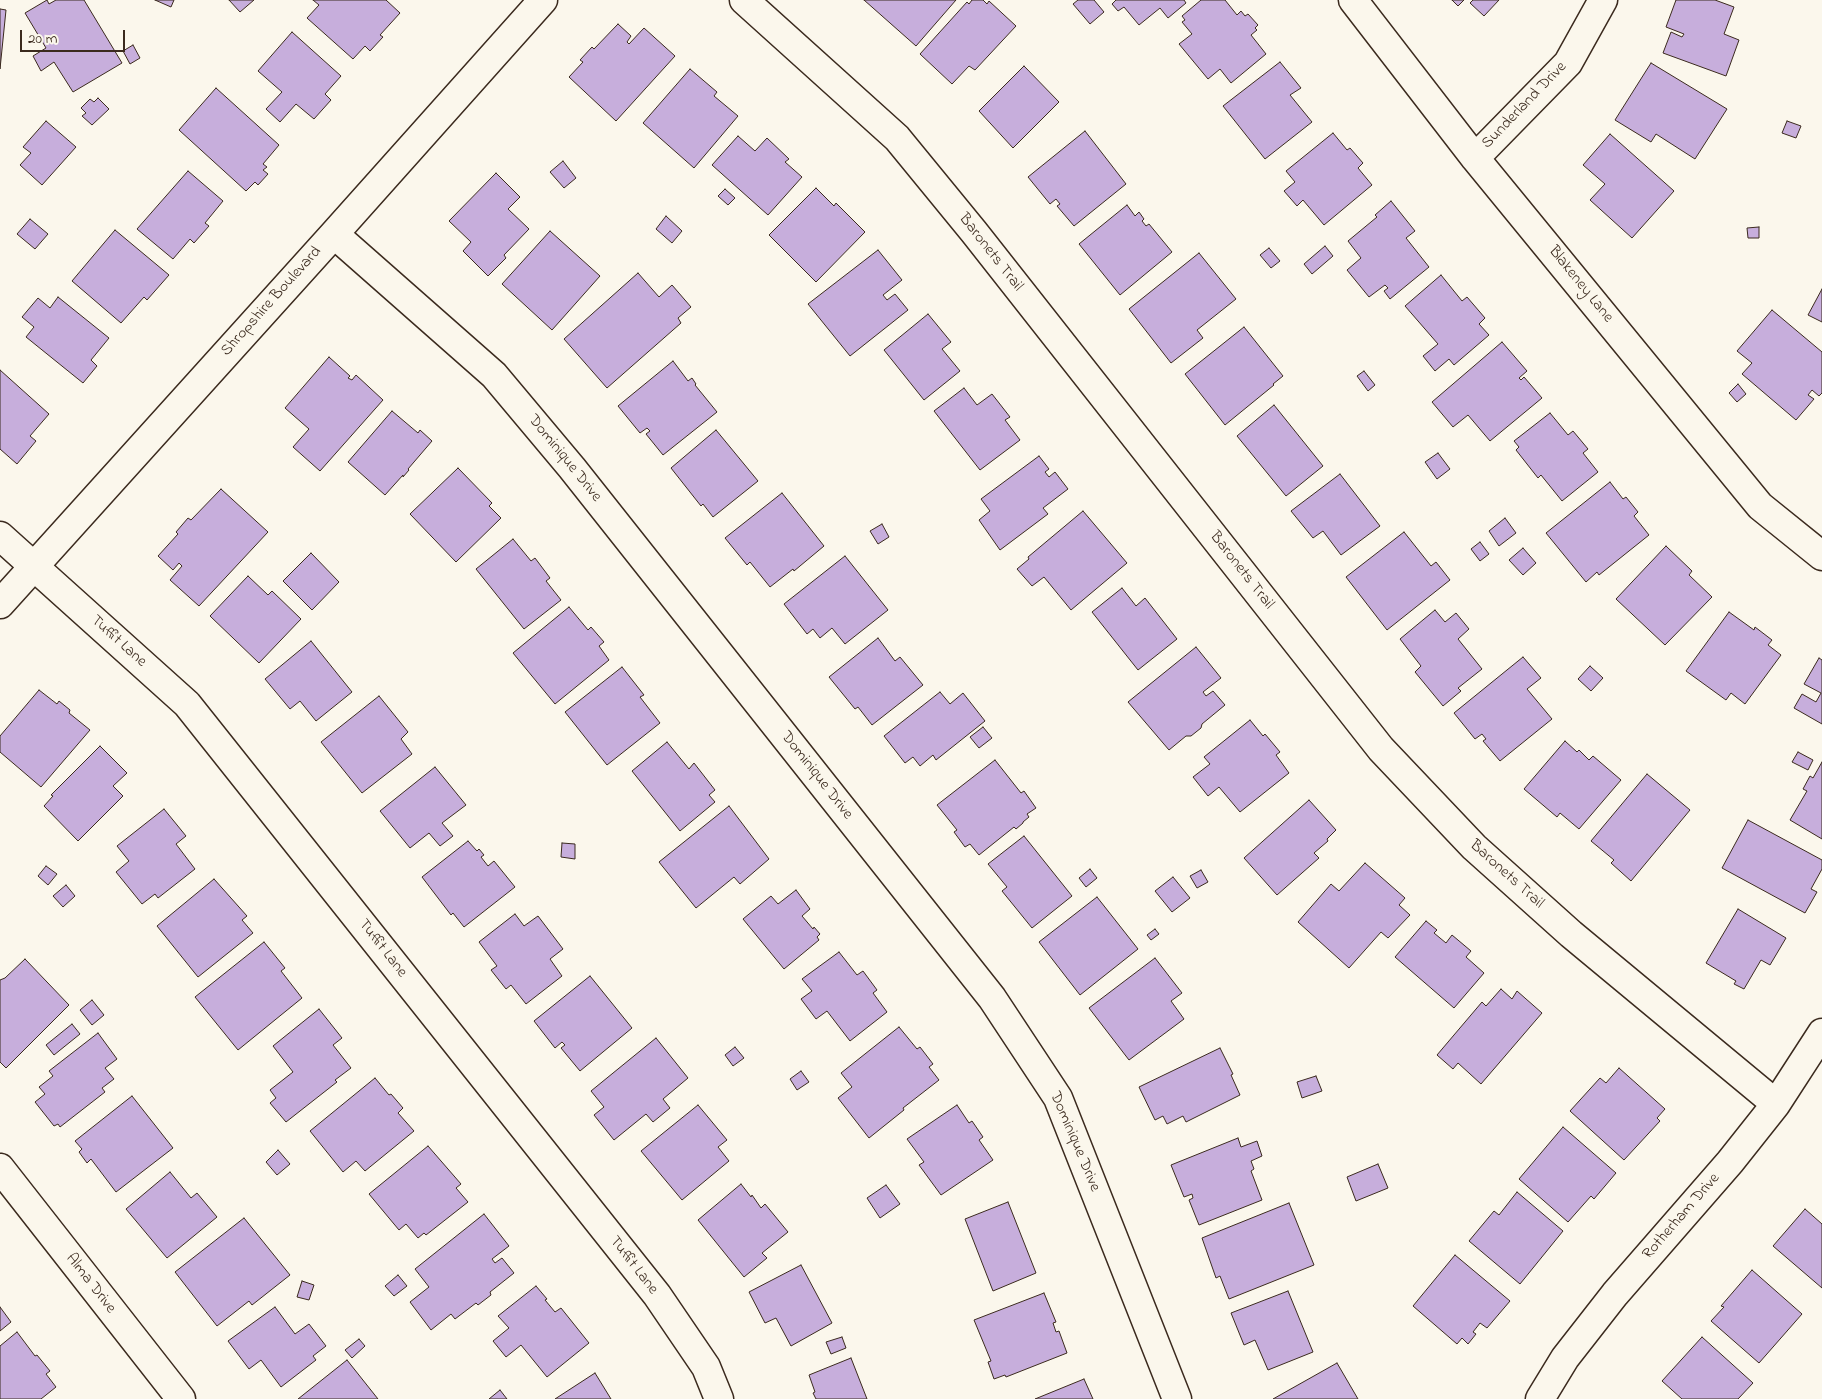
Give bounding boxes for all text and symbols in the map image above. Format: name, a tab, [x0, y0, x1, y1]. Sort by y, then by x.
scale bar	[22, 20, 128, 52]
text: 20 m	[28, 28, 57, 50]
street label: Sunderland Drive	[1478, 58, 1572, 154]
street label: Baronets Trail	[954, 210, 1026, 296]
street label: Shropshire Boulevard	[218, 243, 326, 361]
street label: Blakeney Lane	[1543, 243, 1617, 327]
street label: Dominique Drive	[523, 412, 605, 506]
street label: Baronets Trail	[1205, 528, 1277, 614]
street label: Tuffit Lane	[86, 612, 150, 672]
street label: Dominique Drive	[776, 728, 856, 824]
street label: Baronets Trail	[1465, 837, 1547, 913]
street label: Tuffit Lane	[353, 916, 411, 982]
street label: Dominique Drive	[1044, 1089, 1104, 1195]
street label: Rotherham Drive	[1639, 1170, 1725, 1264]
street label: Tuffit Lane	[604, 1233, 662, 1299]
street label: Alma Drive	[61, 1250, 119, 1318]

